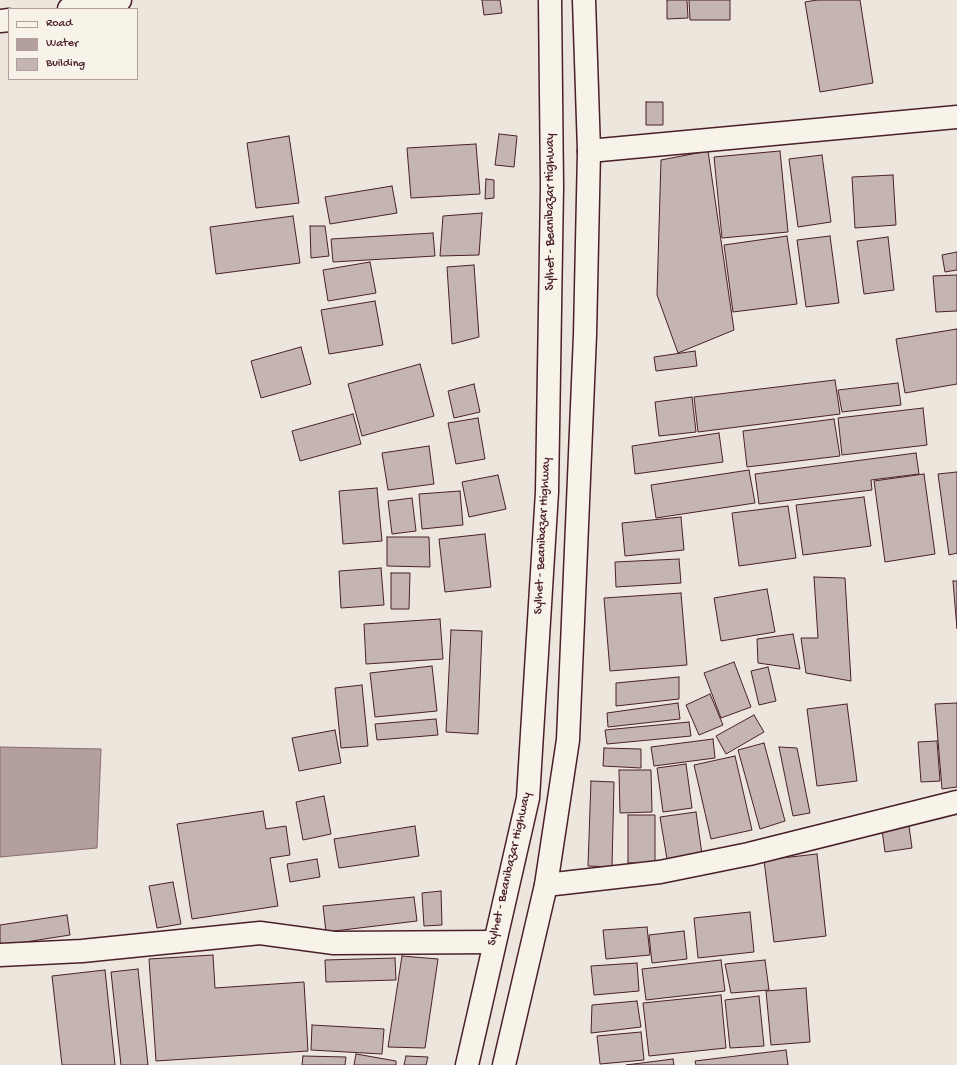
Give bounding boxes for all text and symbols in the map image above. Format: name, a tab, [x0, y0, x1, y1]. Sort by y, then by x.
legend	[8, 8, 138, 80]
text: Road	[46, 17, 72, 31]
text: Water	[46, 37, 78, 51]
text: Building	[46, 57, 85, 71]
street label: Sylhet - Beanibazar Highway	[543, 133, 559, 291]
street label: Sylhet - Beanibazar Highway	[531, 457, 555, 615]
street label: Sylhet - Beanibazar Highway	[485, 791, 535, 947]

